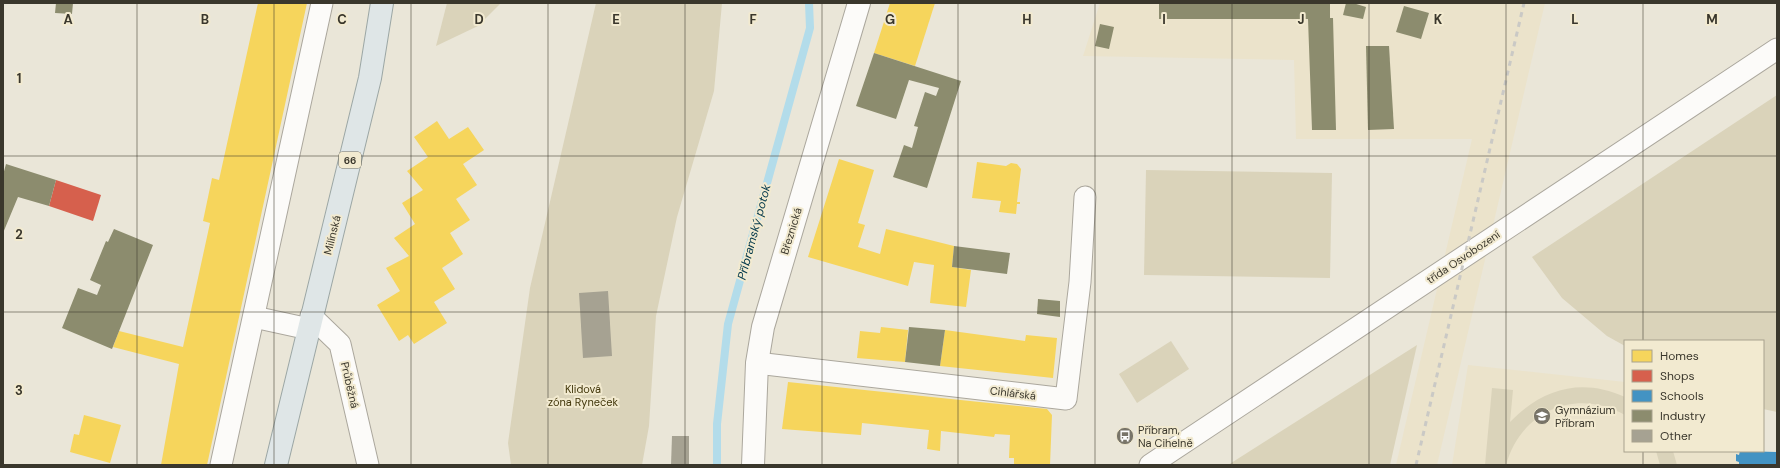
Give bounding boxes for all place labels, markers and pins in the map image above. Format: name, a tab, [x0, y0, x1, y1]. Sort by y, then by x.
place label: Gymnázium Příbram	[1555, 403, 1616, 430]
school or university icon: Gymnázium Příbram	[1532, 406, 1552, 426]
place label: Příbram, Na Cihelně	[1138, 423, 1193, 450]
bus stop icon: Příbram, Na Cihelně	[1115, 426, 1135, 446]

